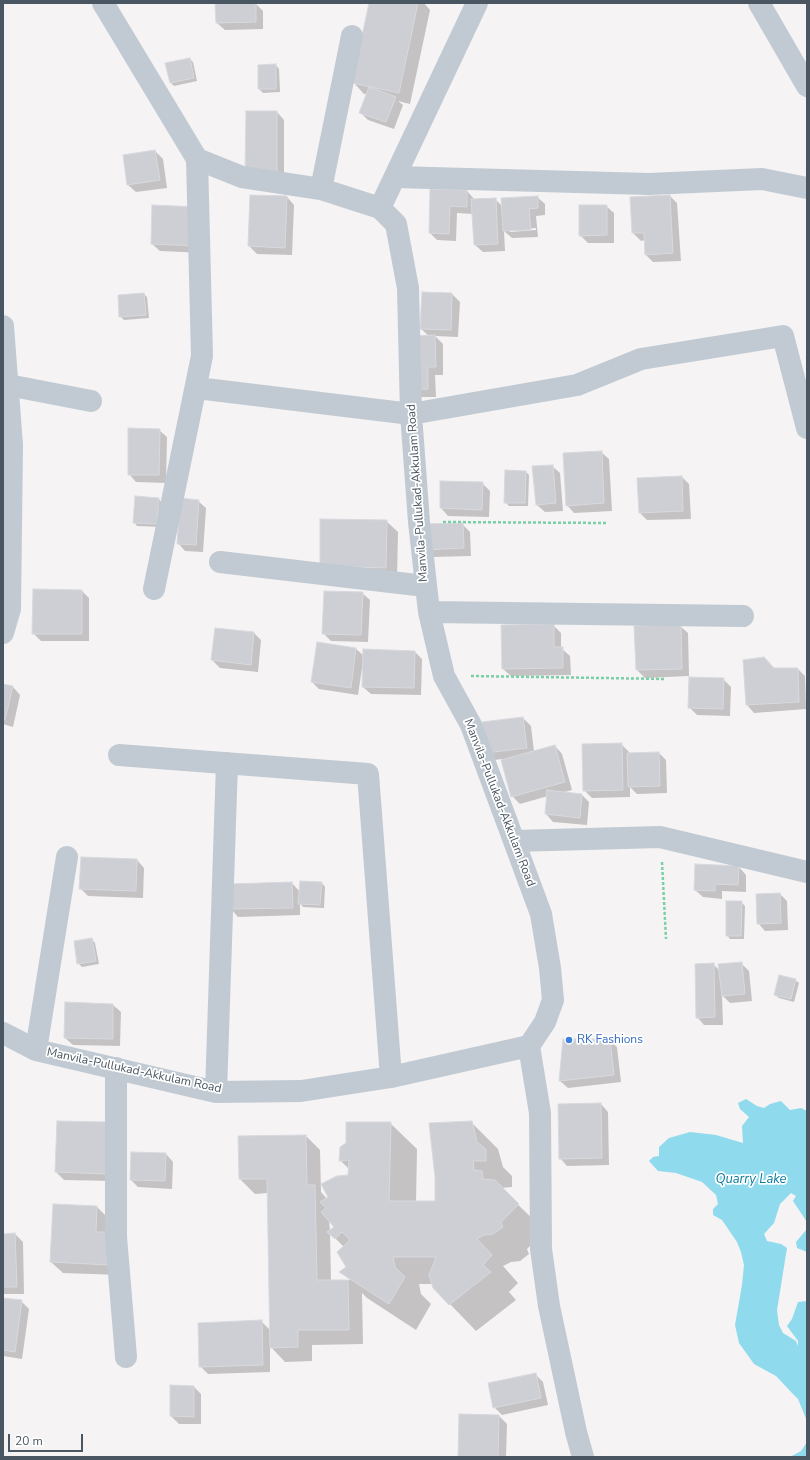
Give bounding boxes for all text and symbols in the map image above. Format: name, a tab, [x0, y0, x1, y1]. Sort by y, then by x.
street label: Manvila-Pullukad-Akkulam Road	[405, 404, 431, 582]
street label: Manvila-Pullukad-Akkulam Road	[460, 717, 538, 889]
place label: RK Fashions	[577, 1033, 643, 1047]
marker: RK Fashions	[564, 1035, 574, 1045]
street label: Manvila-Pullukad-Akkulam Road	[45, 1045, 223, 1097]
water label: Quarry Lake	[715, 1172, 787, 1188]
scale bar	[10, 1426, 85, 1452]
text: 20 m	[15, 1433, 43, 1449]

